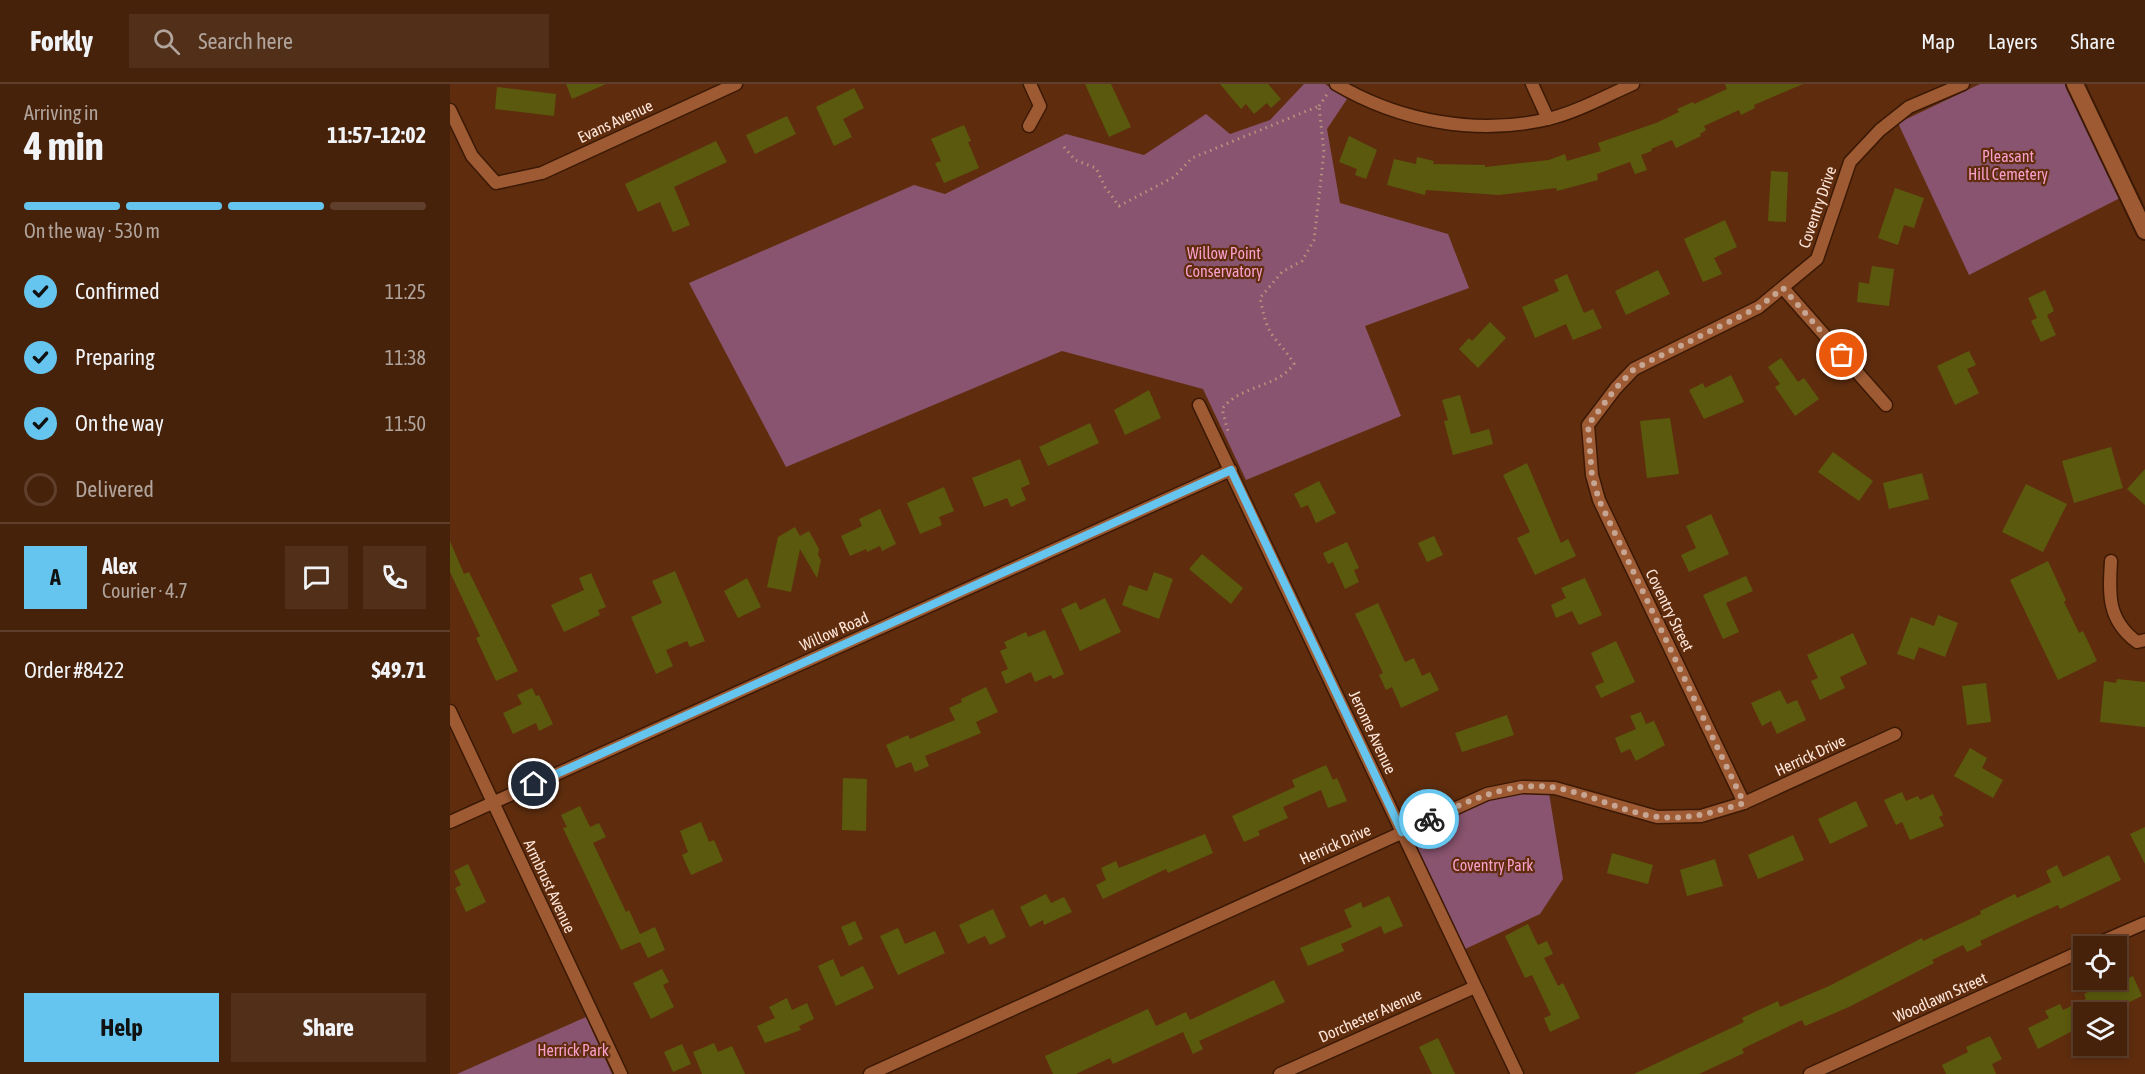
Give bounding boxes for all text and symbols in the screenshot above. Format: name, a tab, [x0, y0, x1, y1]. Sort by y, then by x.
search box	[129, 14, 549, 68]
text: Forkly	[30, 25, 93, 57]
icon: search	[150, 25, 183, 58]
text: Search here	[198, 28, 293, 54]
text: Map	[1921, 29, 1955, 53]
text: Layers	[1988, 29, 2038, 53]
text: Share	[2071, 29, 2115, 53]
street label: Evans Avenue	[575, 96, 655, 146]
text: Arriving in	[24, 101, 98, 124]
text: 11:57–12:02	[327, 122, 426, 148]
text: 4 min	[24, 124, 104, 168]
park label: Pleasant Hill Cemetery	[1968, 147, 2048, 184]
street label: Coventry Drive	[1795, 164, 1840, 251]
text: On the way · 530 m	[24, 219, 160, 242]
park label: Willow Point Conservatory	[1185, 244, 1263, 281]
icon: check	[24, 275, 57, 308]
text: Confirmed	[75, 278, 160, 304]
text: 11:25	[385, 280, 426, 303]
pin	[1816, 329, 1867, 380]
icon: bag	[1825, 338, 1858, 371]
icon: check	[24, 341, 57, 374]
text: Preparing	[75, 344, 155, 370]
text: 11:38	[385, 346, 426, 369]
icon: check	[24, 407, 57, 440]
text: On the way	[75, 410, 164, 436]
text: 11:50	[385, 412, 426, 435]
text: Delivered	[75, 476, 154, 502]
button: chat	[285, 546, 348, 609]
button: phone	[363, 546, 426, 609]
text: Alex	[102, 553, 137, 579]
text: A	[50, 564, 61, 590]
street label: Coventry Street	[1641, 566, 1698, 655]
text: Courier · 4.7	[102, 579, 188, 602]
street label: Willow Road	[797, 608, 871, 654]
text: Order #8422	[24, 657, 124, 683]
text: $49.71	[371, 657, 426, 683]
street label: Jerome Avenue	[1346, 687, 1400, 777]
street label: Herrick Drive	[1772, 731, 1848, 779]
pin	[508, 758, 559, 809]
icon: home	[517, 767, 550, 800]
courier	[1399, 789, 1459, 849]
icon: bike	[1413, 803, 1446, 836]
street label: Herrick Drive	[1297, 820, 1373, 868]
street label: Armbrust Avenue	[521, 836, 579, 936]
park label: Coventry Park	[1453, 856, 1533, 875]
map controls	[2073, 936, 2127, 1056]
button: locate	[2073, 936, 2127, 990]
street label: Woodlawn Street	[1891, 968, 1990, 1026]
street label: Dorchester Avenue	[1316, 984, 1424, 1046]
button: Help	[24, 993, 219, 1062]
button: Share	[231, 993, 426, 1062]
button: layers	[2073, 1002, 2127, 1056]
park label: Herrick Park	[537, 1041, 609, 1059]

